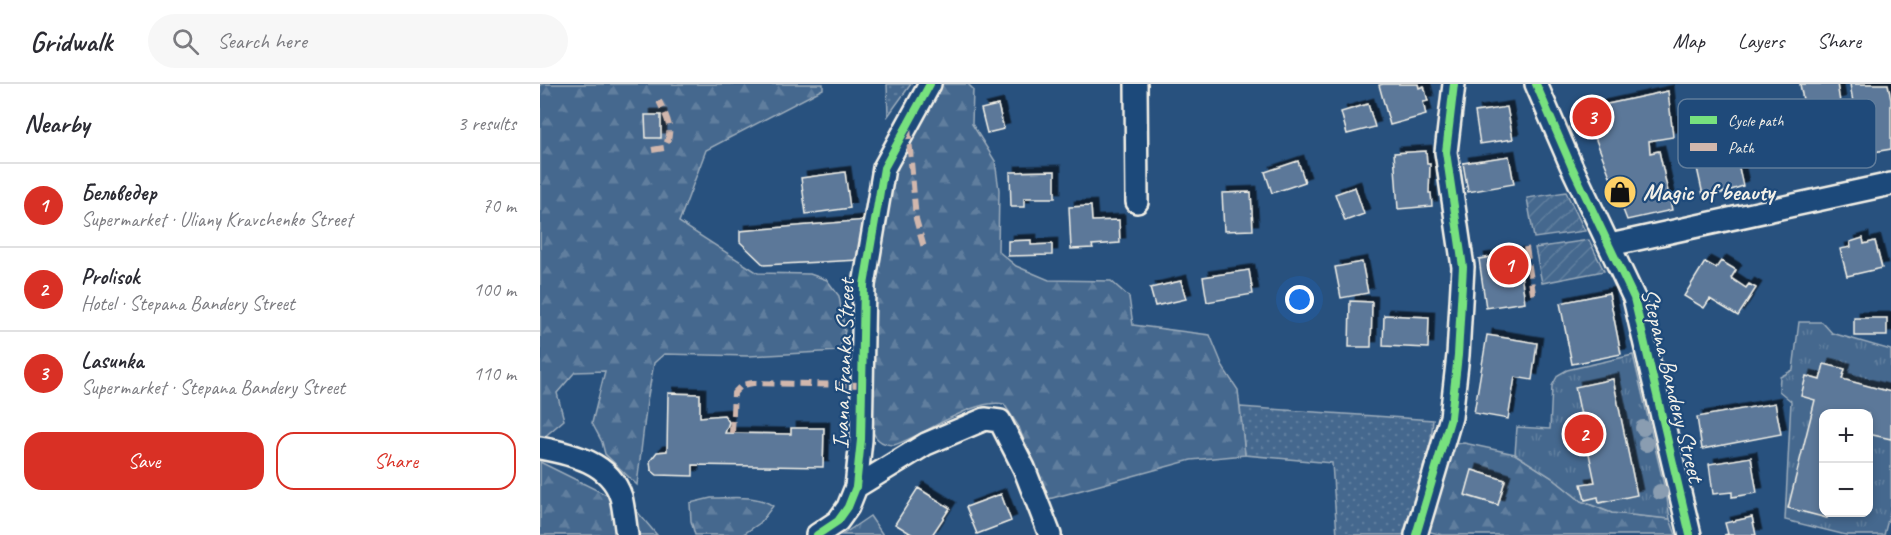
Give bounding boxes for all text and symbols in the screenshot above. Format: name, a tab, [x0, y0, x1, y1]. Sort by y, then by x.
search box	[148, 14, 568, 68]
text: Gridwalk	[30, 24, 112, 59]
icon: search	[169, 25, 202, 58]
text: Search here	[217, 27, 307, 55]
text: Map	[1672, 28, 1705, 54]
text: Layers	[1738, 28, 1784, 54]
text: Share	[1817, 28, 1861, 54]
pin: 3	[1572, 94, 1612, 140]
legend	[1678, 99, 1876, 168]
text: Nearby	[24, 107, 89, 140]
text: 3 results	[457, 111, 516, 136]
text: Cycle path	[1728, 111, 1784, 131]
text: Path	[1728, 138, 1755, 158]
shop icon: Magic of beauty	[1602, 174, 1638, 210]
place label: Magic of beauty	[1643, 177, 1777, 207]
text: Бельведер	[81, 179, 157, 207]
text: 1	[39, 193, 48, 218]
text: 70 m	[482, 193, 516, 218]
text: Supermarket · Uliany Kravchenko Street	[81, 207, 352, 232]
pin: 1	[1490, 242, 1528, 288]
text: Prolisok	[81, 263, 139, 291]
street label: Ivana Franka Street	[825, 276, 861, 450]
text: 2	[39, 277, 48, 302]
text: 100 m	[473, 277, 516, 302]
your location	[1285, 285, 1314, 314]
street label: Stepana Bandery Street	[1634, 285, 1712, 487]
text: Hotel · Stepana Bandery Street	[81, 291, 295, 316]
text: Lasunka	[81, 347, 144, 375]
text: 3	[39, 361, 48, 386]
text: 110 m	[473, 361, 516, 386]
text: Supermarket · Stepana Bandery Street	[81, 375, 345, 400]
map controls	[1819, 409, 1873, 517]
button: +	[1819, 409, 1873, 463]
pin: 2	[1564, 412, 1604, 456]
button: Save	[24, 432, 264, 490]
button: Share	[276, 432, 516, 490]
button: −	[1819, 463, 1873, 517]

